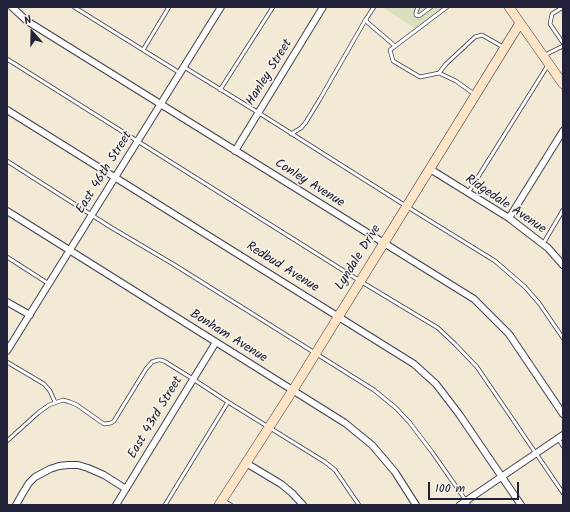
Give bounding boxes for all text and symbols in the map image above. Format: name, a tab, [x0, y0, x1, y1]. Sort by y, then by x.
text: N	[22, 11, 34, 30]
north arrow	[12, 12, 52, 52]
street label: Hanley Street	[244, 37, 296, 109]
street label: East 46th Street	[73, 129, 137, 217]
street label: Conley Avenue	[271, 156, 347, 212]
street label: Ridgedale Avenue	[462, 172, 548, 238]
street label: Lyndale Drive	[333, 222, 385, 294]
street label: Redbud Avenue	[243, 239, 321, 297]
street label: Bonham Avenue	[187, 307, 269, 367]
street label: East 43rd Street	[125, 374, 187, 462]
scale bar	[430, 474, 521, 500]
text: 100 m	[435, 479, 465, 498]

